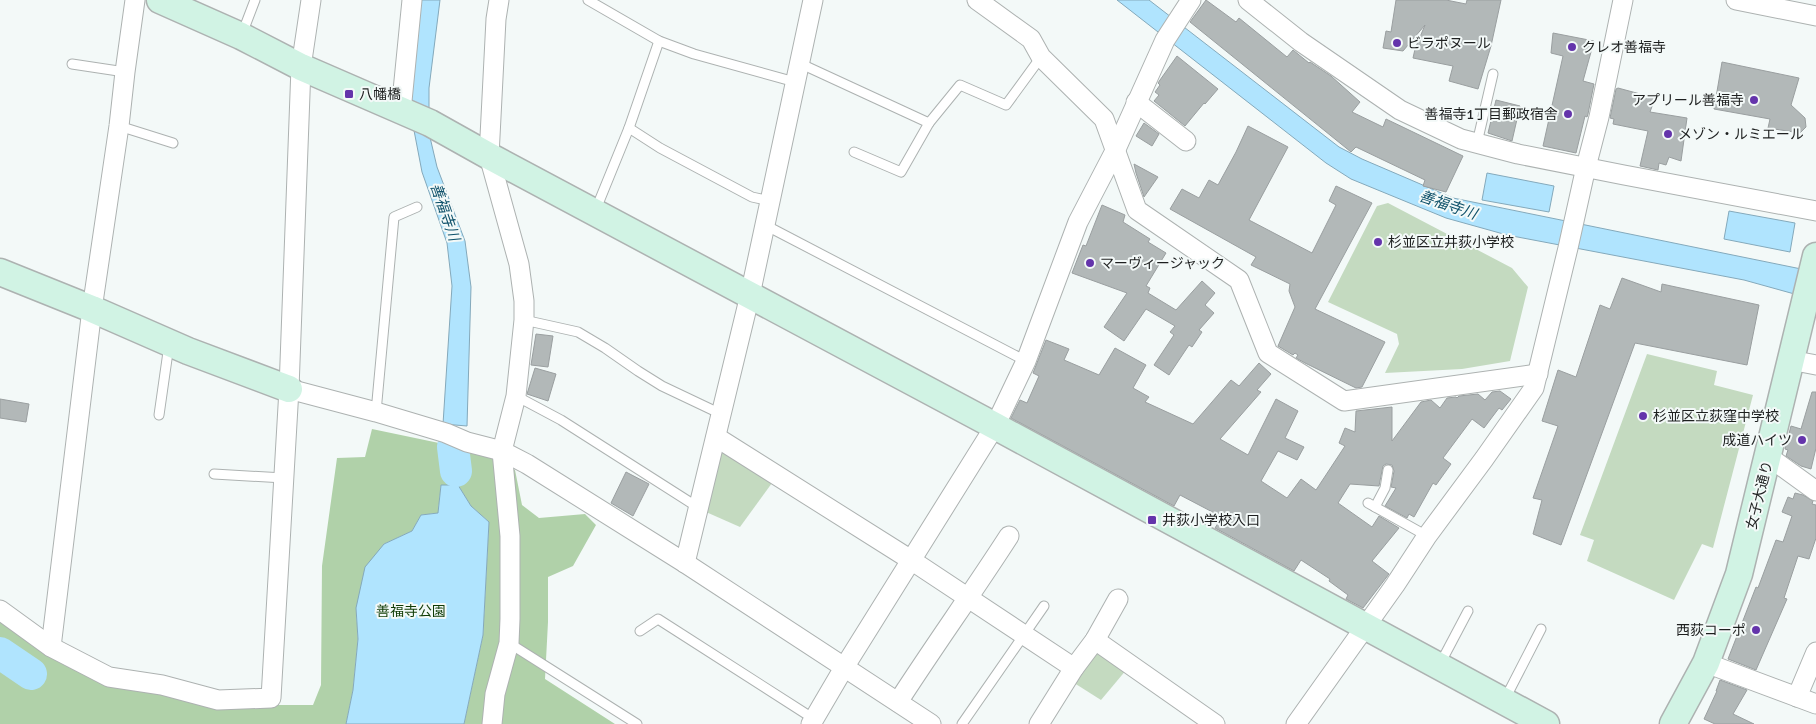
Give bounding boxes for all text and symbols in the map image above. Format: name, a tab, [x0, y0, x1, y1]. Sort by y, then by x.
place label: ビラポヌール	[1407, 35, 1491, 52]
marker: ビラポヌール	[1391, 37, 1403, 49]
place label: クレオ善福寺	[1582, 39, 1666, 56]
marker: クレオ善福寺	[1566, 41, 1578, 53]
place label: 八幡橋	[359, 86, 401, 103]
marker: 八幡橋	[343, 88, 355, 100]
place label: アプリール善福寺	[1632, 92, 1744, 109]
marker: アプリール善福寺	[1748, 94, 1760, 106]
place label: 善福寺1丁目郵政宿舎	[1424, 106, 1558, 123]
marker: 善福寺1丁目郵政宿舎	[1562, 108, 1574, 120]
place label: メゾン・ルミエール	[1678, 126, 1804, 143]
marker: メゾン・ルミエール	[1662, 128, 1674, 140]
water label: 善福寺川	[427, 181, 464, 245]
water label: 善福寺川	[1417, 187, 1481, 224]
place label: 杉並区立井荻小学校	[1388, 234, 1514, 251]
marker: 杉並区立井荻小学校	[1372, 236, 1384, 248]
place label: マーヴィージャック	[1100, 255, 1225, 272]
marker: マーヴィージャック	[1084, 257, 1096, 269]
place label: 杉並区立荻窪中学校	[1653, 408, 1779, 425]
marker: 杉並区立荻窪中学校	[1637, 410, 1649, 422]
place label: 成道ハイツ	[1722, 432, 1792, 449]
marker: 成道ハイツ	[1796, 434, 1808, 446]
street label: 女子大通り	[1743, 459, 1776, 531]
place label: 井荻小学校入口	[1162, 512, 1260, 529]
marker: 井荻小学校入口	[1146, 514, 1158, 526]
park label: 善福寺公園	[376, 603, 446, 620]
place label: 西荻コーポ	[1676, 622, 1746, 639]
marker: 西荻コーポ	[1750, 624, 1762, 636]

